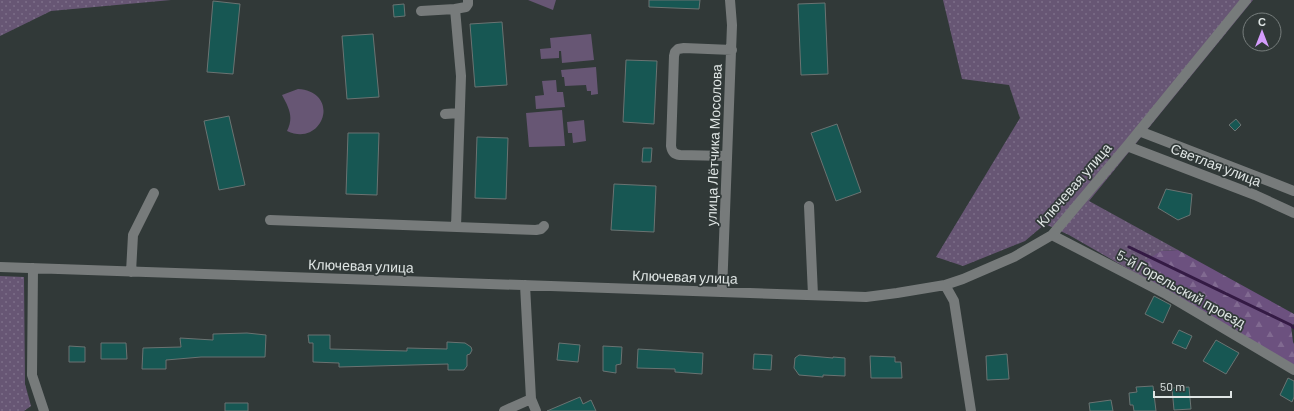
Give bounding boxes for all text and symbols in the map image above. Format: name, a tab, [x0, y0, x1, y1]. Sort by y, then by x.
north arrow	[1242, 12, 1282, 52]
text: С	[1258, 15, 1266, 28]
street label: улица Лётчика Мосолова	[702, 63, 725, 226]
street label: Ключевая улица	[1033, 139, 1115, 230]
street label: Светлая улица	[1168, 139, 1264, 190]
street label: 5-й Горельский проезд	[1114, 246, 1249, 331]
street label: Ключевая улица	[308, 255, 414, 276]
street label: Ключевая улица	[632, 266, 738, 287]
scale bar	[1154, 373, 1231, 399]
text: 50 m	[1160, 379, 1185, 393]

